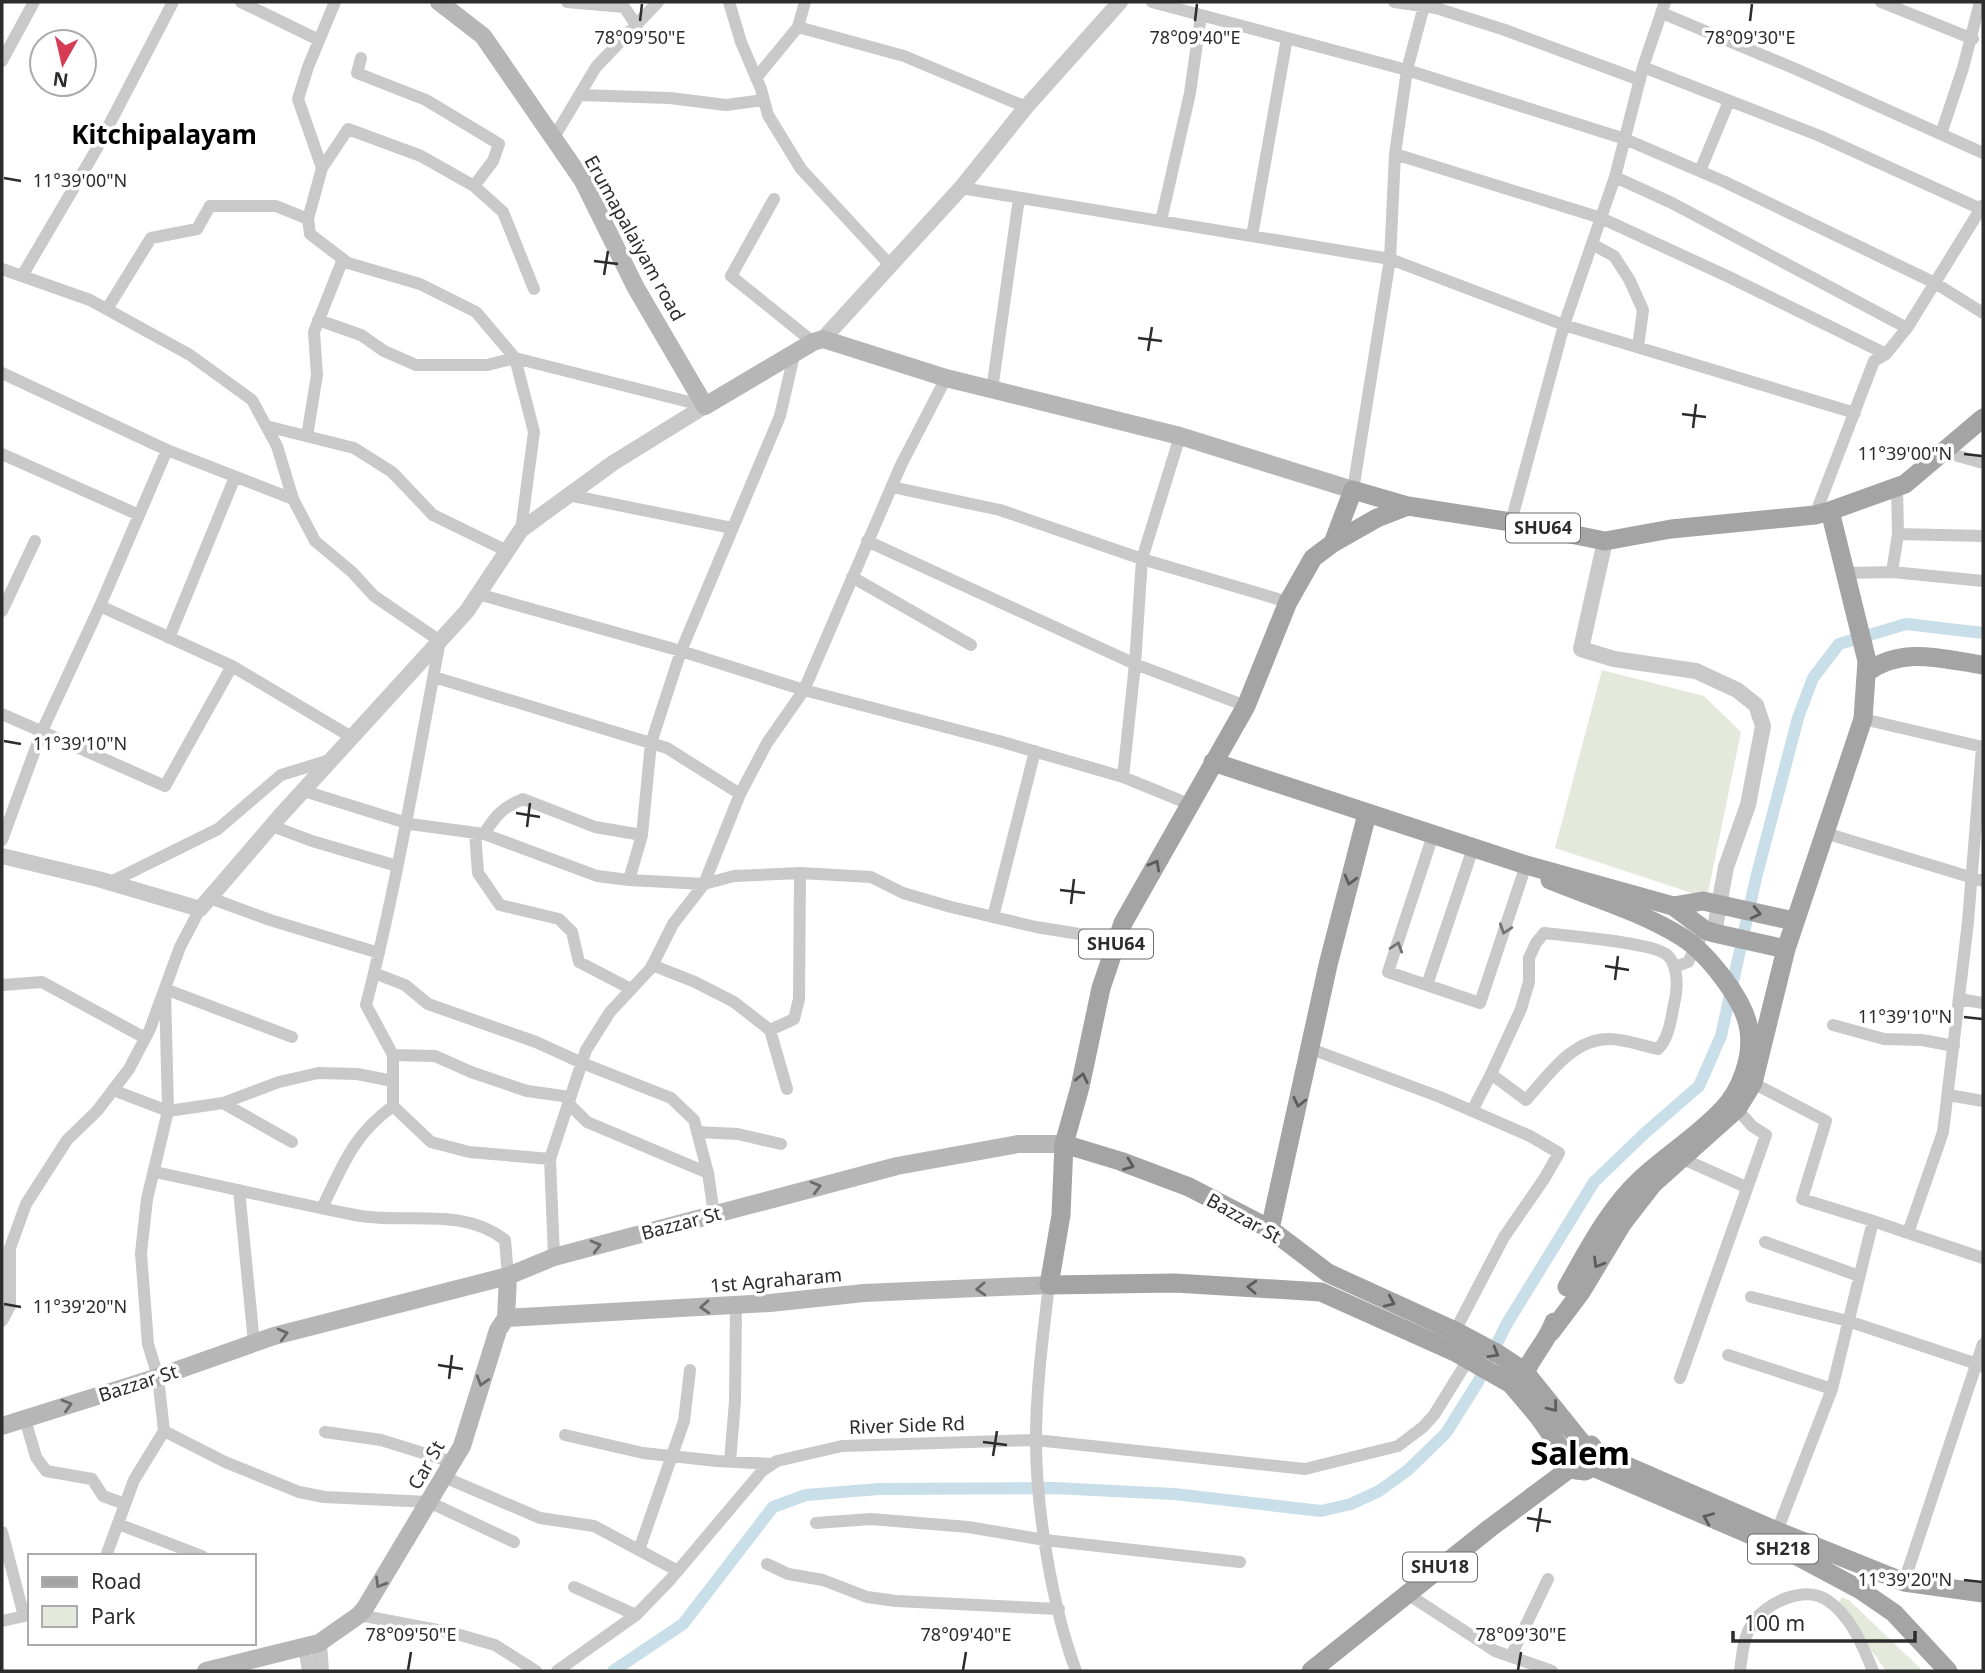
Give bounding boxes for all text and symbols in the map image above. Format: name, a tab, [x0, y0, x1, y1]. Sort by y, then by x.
text: 78°09'50"E	[595, 25, 685, 49]
text: 78°09'40"E	[1150, 25, 1240, 49]
text: 78°09'30"E	[1705, 25, 1795, 49]
north arrow	[28, 28, 98, 98]
text: N	[51, 66, 70, 94]
district label: Kitchipalayam	[71, 116, 257, 152]
street label: Erumapalaiyam road	[579, 150, 691, 326]
text: 11°39'00"N	[33, 168, 127, 192]
text: 11°39'00"N	[1858, 441, 1952, 465]
road number: SHU64	[1506, 514, 1580, 542]
text: 11°39'10"N	[33, 731, 127, 755]
one-way arrow	[1147, 860, 1161, 872]
one-way arrow	[1344, 874, 1358, 886]
one-way arrow	[1750, 905, 1762, 919]
one-way arrow	[1499, 923, 1513, 935]
road number: SHU64	[1079, 930, 1153, 959]
one-way arrow	[1389, 941, 1403, 953]
text: 11°39'10"N	[1858, 1004, 1952, 1028]
one-way arrow	[1073, 1072, 1088, 1084]
one-way arrow	[1292, 1096, 1307, 1108]
one-way arrow	[1123, 1156, 1135, 1170]
one-way arrow	[809, 1181, 821, 1195]
street label: Bazzar St	[1202, 1187, 1286, 1249]
street label: Bazzar St	[638, 1200, 724, 1246]
one-way arrow	[590, 1240, 602, 1254]
one-way arrow	[1594, 1256, 1607, 1269]
street label: 1st Agraharam	[709, 1261, 843, 1299]
one-way arrow	[1247, 1280, 1258, 1295]
one-way arrow	[975, 1282, 986, 1297]
text: 11°39'20"N	[33, 1294, 127, 1318]
one-way arrow	[1383, 1294, 1395, 1308]
one-way arrow	[700, 1299, 711, 1314]
one-way arrow	[277, 1328, 289, 1342]
one-way arrow	[1487, 1345, 1500, 1358]
street label: Bazzar St	[95, 1358, 181, 1408]
one-way arrow	[475, 1375, 490, 1387]
one-way arrow	[61, 1399, 73, 1414]
one-way arrow	[1545, 1399, 1558, 1412]
street label: River Side Rd	[849, 1410, 965, 1440]
district label: Salem	[1530, 1430, 1630, 1475]
street label: Car St	[402, 1436, 451, 1494]
one-way arrow	[1703, 1512, 1715, 1526]
road number: SH218	[1748, 1534, 1818, 1564]
road number: SHU18	[1403, 1552, 1477, 1582]
legend	[28, 1554, 256, 1645]
text: Road	[91, 1567, 141, 1595]
text: 11°39'20"N	[1858, 1567, 1952, 1591]
one-way arrow	[375, 1576, 388, 1589]
scale bar	[1733, 1600, 1915, 1644]
text: Park	[91, 1602, 136, 1630]
text: 100 m	[1744, 1609, 1805, 1637]
text: 78°09'50"E	[366, 1622, 456, 1646]
text: 78°09'40"E	[921, 1622, 1011, 1646]
text: 78°09'30"E	[1476, 1622, 1566, 1646]

